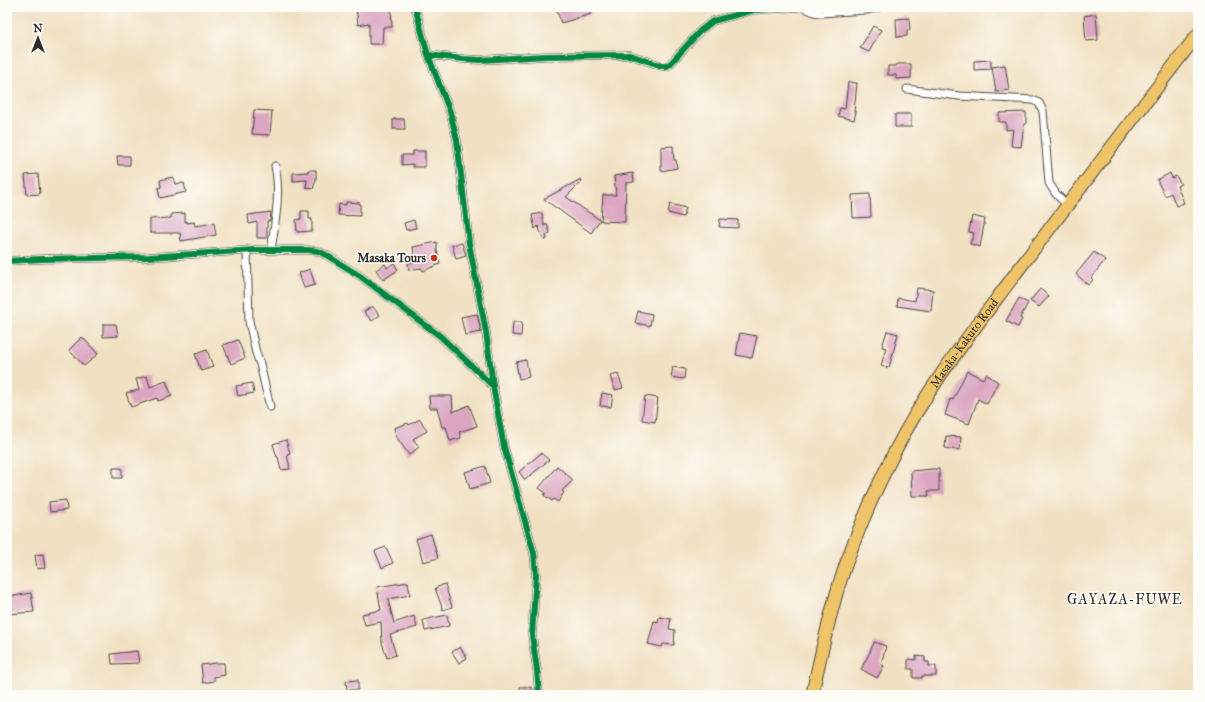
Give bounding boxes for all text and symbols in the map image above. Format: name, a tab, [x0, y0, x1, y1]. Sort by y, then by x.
north arrow	[18, 18, 58, 58]
text: N	[33, 22, 43, 35]
place label: Masaka Tours	[357, 251, 427, 265]
marker: Masaka Tours	[429, 253, 439, 263]
street label: Masaka-Kakuto Road	[927, 296, 1001, 390]
district label: GAYAZA-FUWE	[1067, 591, 1183, 608]

